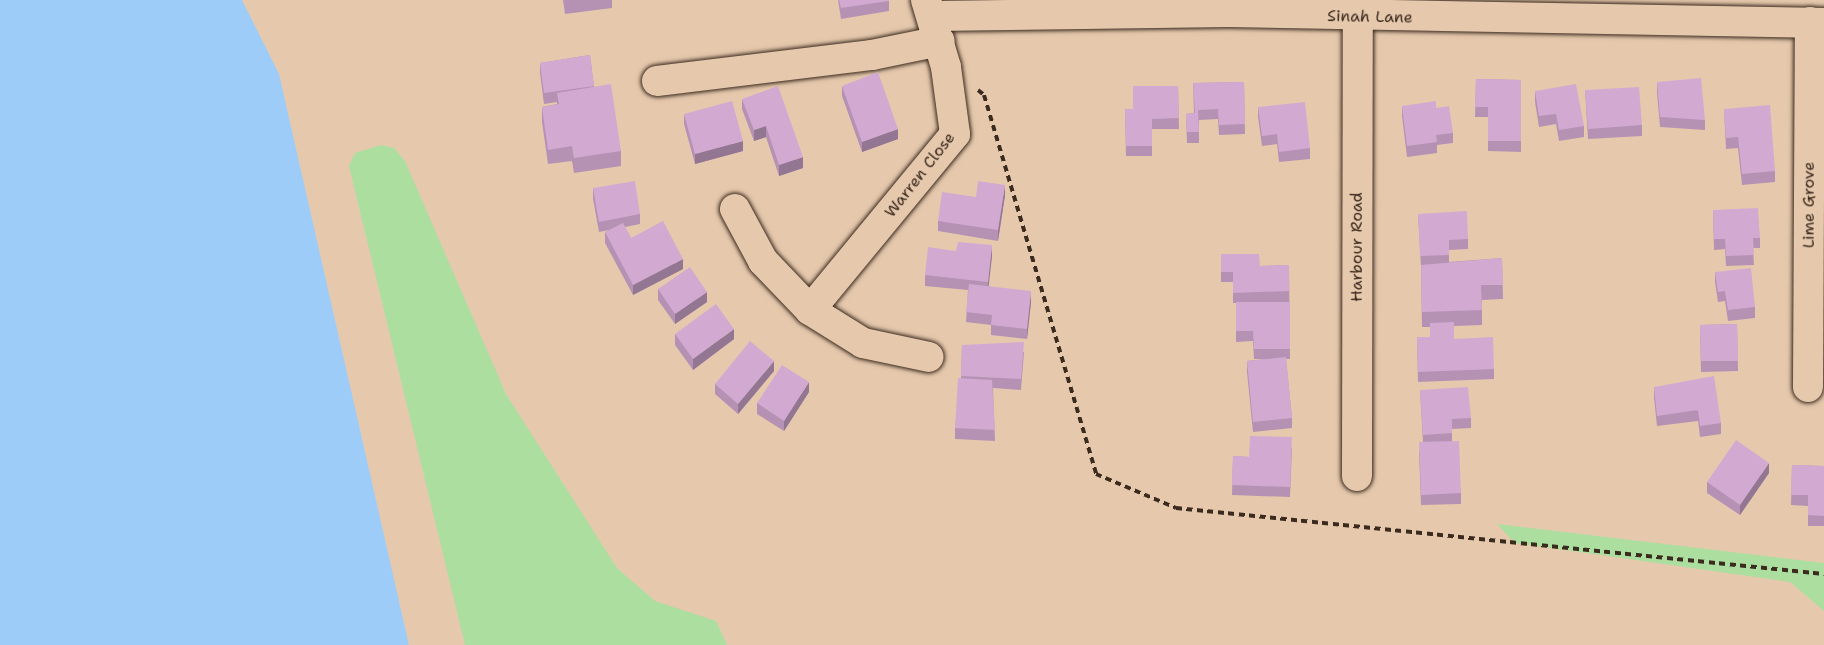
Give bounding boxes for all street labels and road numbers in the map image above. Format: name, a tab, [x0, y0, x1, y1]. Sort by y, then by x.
street label: Sinah Lane	[1327, 7, 1413, 27]
street label: Warren Close	[881, 129, 959, 221]
street label: Lime Grove	[1799, 162, 1819, 248]
street label: Harbour Road	[1347, 192, 1367, 302]

